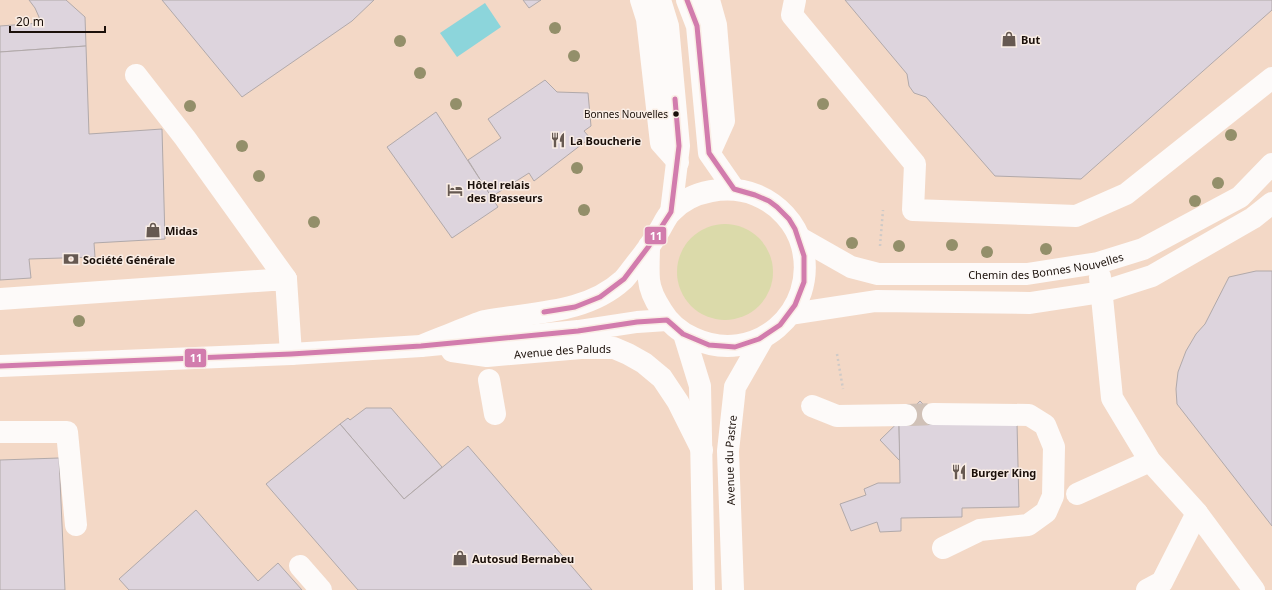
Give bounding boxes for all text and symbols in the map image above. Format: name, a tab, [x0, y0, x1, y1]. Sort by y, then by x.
scale bar	[10, 8, 105, 34]
text: 20 m	[16, 13, 44, 30]
shop icon: But	[1000, 30, 1018, 48]
place label: But	[1021, 32, 1040, 47]
place label: Bonnes Nouvelles	[584, 107, 668, 121]
marker: Bonnes Nouvelles	[671, 109, 681, 119]
restaurant icon: La Boucherie	[549, 131, 567, 149]
place label: La Boucherie	[570, 133, 642, 148]
place label: Hôtel relais des Brasseurs	[467, 177, 543, 205]
hotel icon: Hôtel relais des Brasseurs	[446, 181, 464, 199]
shop icon: Midas	[144, 221, 162, 239]
place label: Midas	[165, 223, 198, 238]
line badge: 11	[644, 226, 667, 245]
text: 11	[650, 228, 662, 243]
street label: Chemin des Bonnes Nouvelles	[968, 248, 1125, 282]
bank icon: Société Générale	[62, 250, 80, 268]
place label: Société Générale	[83, 252, 175, 267]
street label: Avenue des Paluds	[513, 340, 611, 361]
line badge: 11	[184, 348, 207, 368]
text: 11	[190, 350, 202, 365]
street label: Avenue du Pastre	[720, 414, 739, 506]
restaurant icon: Burger King	[950, 463, 968, 481]
place label: Burger King	[971, 465, 1036, 480]
shop icon: Autosud Bernabeu	[451, 549, 469, 567]
place label: Autosud Bernabeu	[472, 551, 574, 566]

